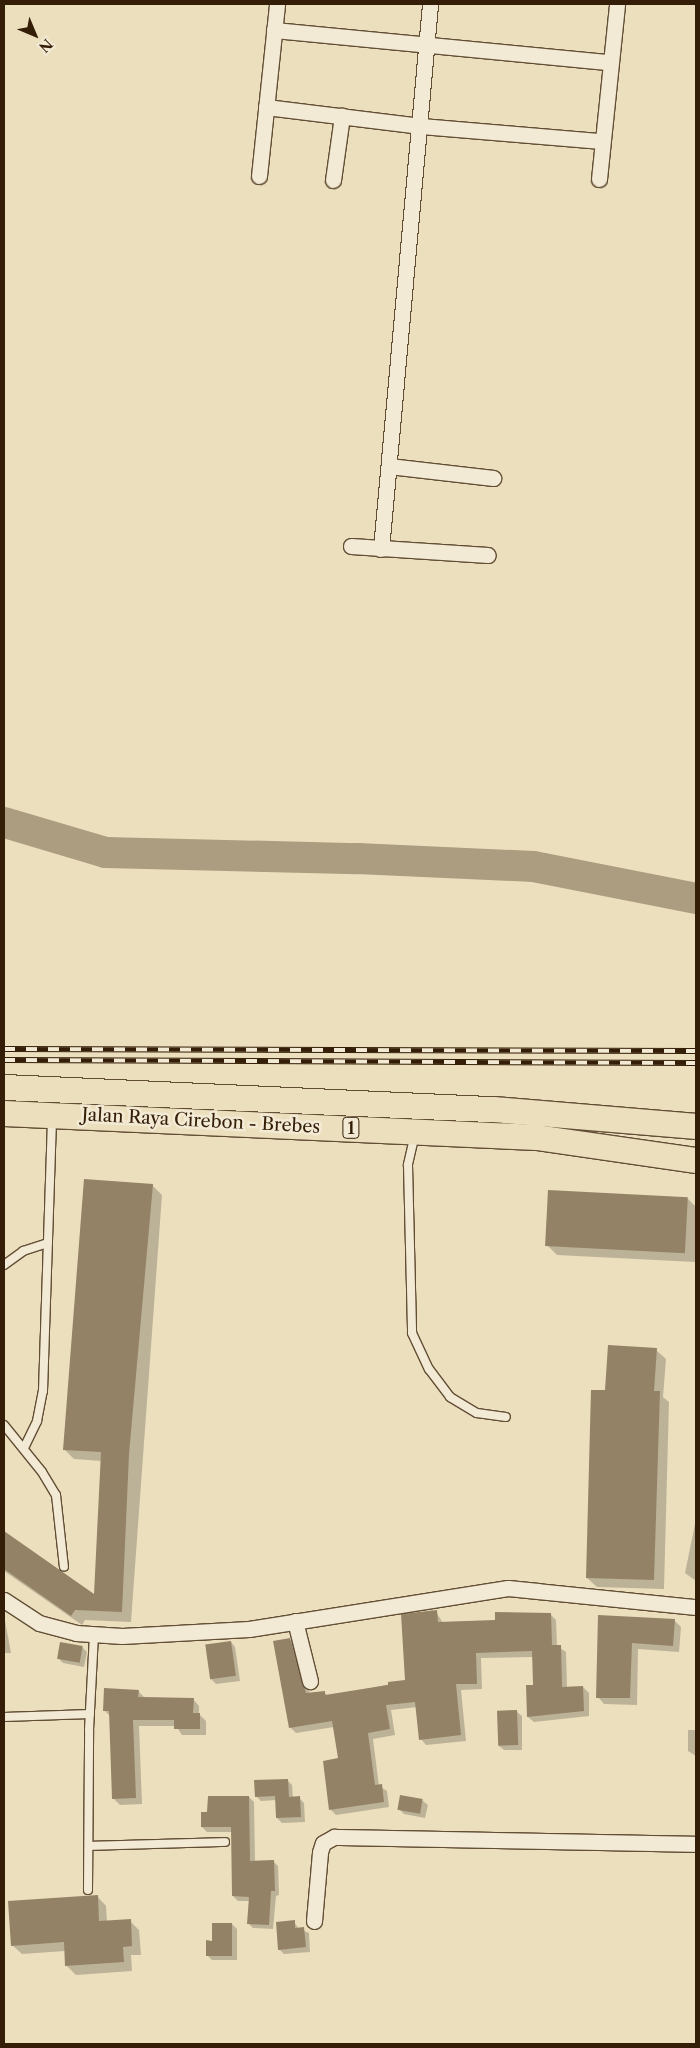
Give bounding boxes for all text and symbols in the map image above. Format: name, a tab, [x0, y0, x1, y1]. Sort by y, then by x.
north arrow	[10, 10, 60, 60]
text: N	[35, 35, 56, 56]
street label: Jalan Raya Cirebon - Brebes	[81, 1104, 321, 1138]
road number: 1	[342, 1114, 360, 1142]

